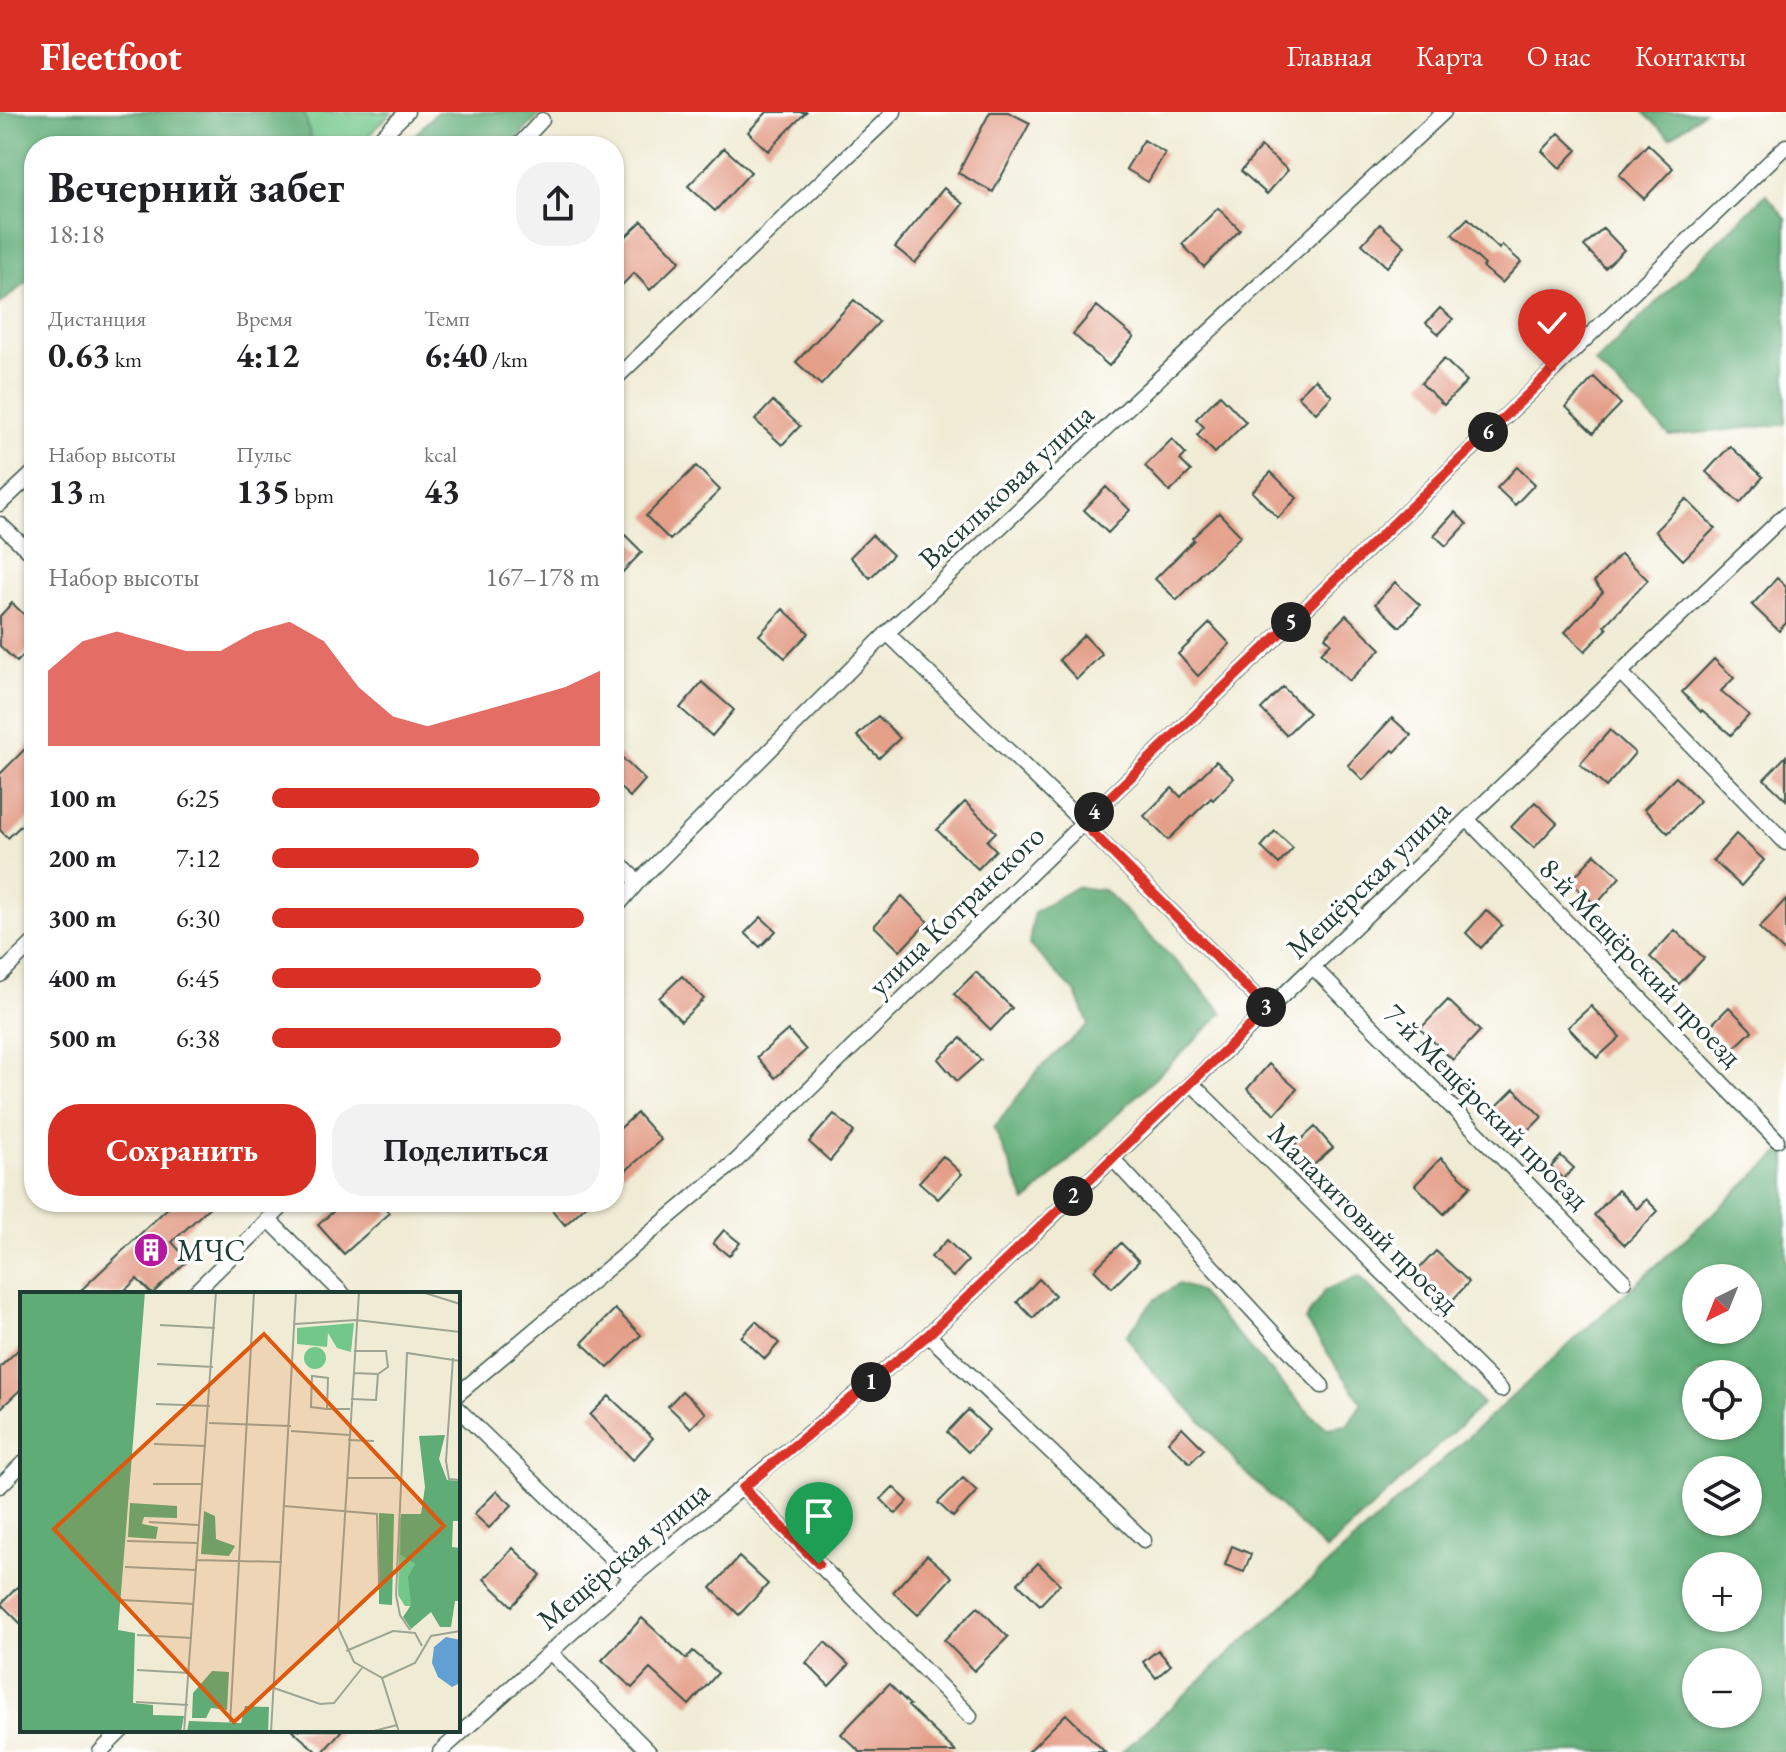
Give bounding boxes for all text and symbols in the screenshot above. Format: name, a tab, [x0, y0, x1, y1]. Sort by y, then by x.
text: Fleetfoot	[40, 32, 182, 81]
text: Главная	[1287, 38, 1372, 74]
text: Карта	[1416, 38, 1483, 74]
text: О нас	[1527, 38, 1591, 74]
text: Контакты	[1635, 38, 1746, 74]
text: Вечерний забег	[48, 158, 344, 215]
button: share	[516, 162, 600, 246]
text: 18:18	[48, 217, 104, 251]
pin	[1518, 289, 1586, 371]
icon: check	[1530, 301, 1574, 345]
text: Дистанция	[48, 304, 146, 333]
text: Время	[236, 304, 293, 333]
text: Темп	[424, 304, 470, 333]
text: 0.63	[48, 333, 110, 377]
text: 4:12	[236, 333, 300, 377]
text: 6:40	[424, 333, 488, 377]
text: km	[110, 345, 142, 374]
text: /km	[488, 345, 528, 374]
street label: Васильковая улица	[910, 395, 1102, 577]
pin: 6	[1468, 412, 1508, 452]
text: 6	[1482, 417, 1494, 446]
text: Набор высоты	[48, 440, 176, 469]
text: Пульс	[236, 440, 292, 469]
text: kcal	[424, 440, 457, 469]
text: 13	[48, 469, 84, 513]
text: 135	[236, 469, 290, 513]
text: 43	[424, 469, 460, 513]
text: m	[84, 481, 106, 510]
text: bpm	[290, 481, 334, 510]
text: Набор высоты	[48, 560, 199, 594]
text: 167–178 m	[485, 560, 600, 594]
pin: 5	[1271, 602, 1311, 642]
text: 5	[1285, 607, 1297, 636]
text: 100 m	[48, 781, 116, 815]
text: 6:25	[176, 781, 220, 815]
street label: Мещёрская улица	[1278, 791, 1458, 967]
pin: 4	[1074, 792, 1114, 832]
text: 4	[1088, 797, 1100, 826]
street label: улица Котранского	[859, 816, 1053, 1004]
text: 200 m	[48, 841, 116, 875]
text: 7:12	[176, 841, 220, 875]
street label: 8-й Мещёрский проезд	[1531, 849, 1751, 1075]
text: 300 m	[48, 901, 116, 935]
text: 6:30	[176, 901, 220, 935]
text: 400 m	[48, 961, 116, 995]
text: 6:45	[176, 961, 220, 995]
pin: 3	[1246, 987, 1286, 1027]
text: 3	[1260, 992, 1272, 1021]
street label: 7-й Мещёрский проезд	[1376, 995, 1599, 1218]
text: 500 m	[48, 1021, 116, 1055]
text: 6:38	[176, 1021, 220, 1055]
button: Сохранить	[48, 1104, 316, 1196]
button: Поделиться	[332, 1104, 600, 1196]
street label: Малахитовый проезд	[1260, 1114, 1468, 1322]
pin: 2	[1053, 1176, 1093, 1216]
text: 2	[1067, 1181, 1079, 1210]
building icon: МЧС	[132, 1231, 170, 1269]
place label: МЧС	[177, 1231, 246, 1270]
north arrow	[1682, 1264, 1762, 1344]
map controls	[1682, 1264, 1762, 1728]
inset map	[20, 1292, 460, 1732]
button: locate	[1682, 1360, 1762, 1440]
pin: 1	[851, 1362, 891, 1402]
text: 1	[865, 1367, 877, 1396]
button: layers	[1682, 1456, 1762, 1536]
street label: Мещёрская улица	[529, 1472, 717, 1638]
pin	[785, 1482, 853, 1564]
icon: arrive	[797, 1494, 841, 1538]
button: +	[1682, 1552, 1762, 1632]
button: −	[1682, 1648, 1762, 1728]

